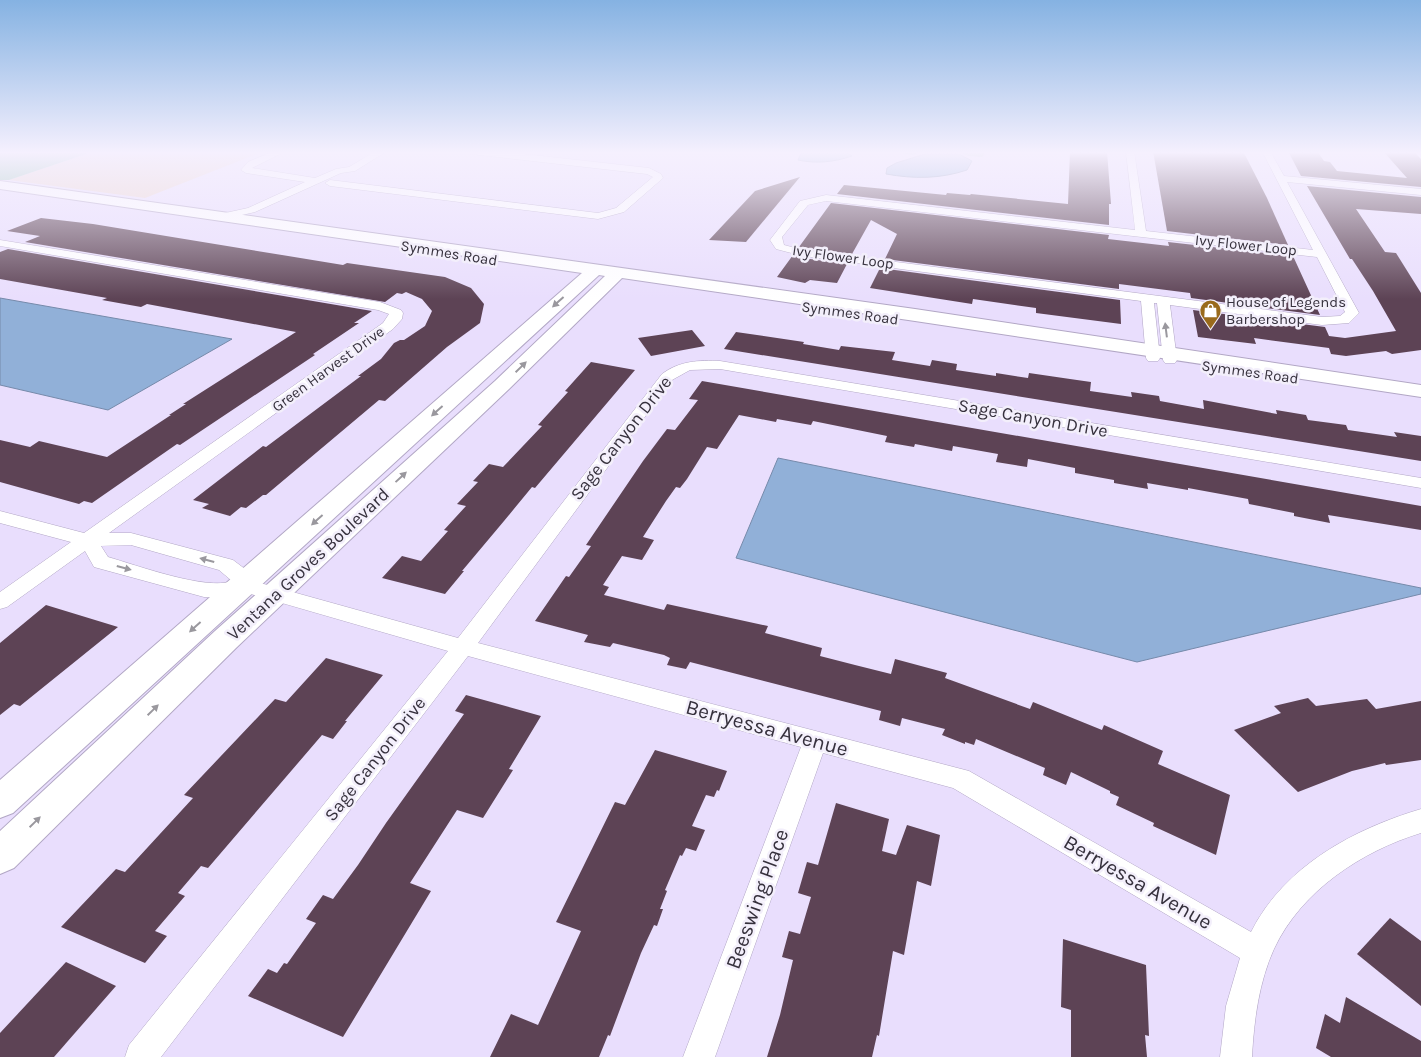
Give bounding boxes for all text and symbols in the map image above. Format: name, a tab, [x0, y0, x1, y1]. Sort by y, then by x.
street label: Ivy Flower Loop	[1194, 231, 1298, 259]
street label: Symmes Road	[399, 236, 499, 270]
street label: Ivy Flower Loop	[791, 241, 895, 273]
place label: House of Legends Barbershop	[1226, 293, 1346, 328]
one-way arrow	[552, 297, 565, 308]
street label: Symmes Road	[800, 297, 900, 329]
shop icon: House of Legends Barbershop	[1198, 299, 1222, 330]
street label: Green Harvest Drive	[268, 322, 388, 416]
one-way arrow	[1162, 322, 1170, 338]
street label: Symmes Road	[1200, 356, 1300, 388]
one-way arrow	[514, 361, 526, 373]
street label: Sage Canyon Drive	[566, 371, 676, 505]
street label: Sage Canyon Drive	[956, 394, 1110, 442]
one-way arrow	[432, 405, 444, 417]
one-way arrow	[395, 471, 407, 483]
street label: Ventana Groves Boulevard	[222, 483, 394, 645]
one-way arrow	[311, 514, 323, 526]
one-way arrow	[199, 555, 214, 563]
one-way arrow	[116, 564, 131, 572]
one-way arrow	[189, 622, 202, 633]
street label: Sage Canyon Drive	[320, 692, 430, 826]
street label: Berryessa Avenue	[683, 695, 851, 761]
one-way arrow	[146, 704, 158, 716]
one-way arrow	[29, 816, 41, 828]
street label: Beeswing Place	[721, 826, 793, 972]
street label: Berryessa Avenue	[1060, 830, 1216, 934]

